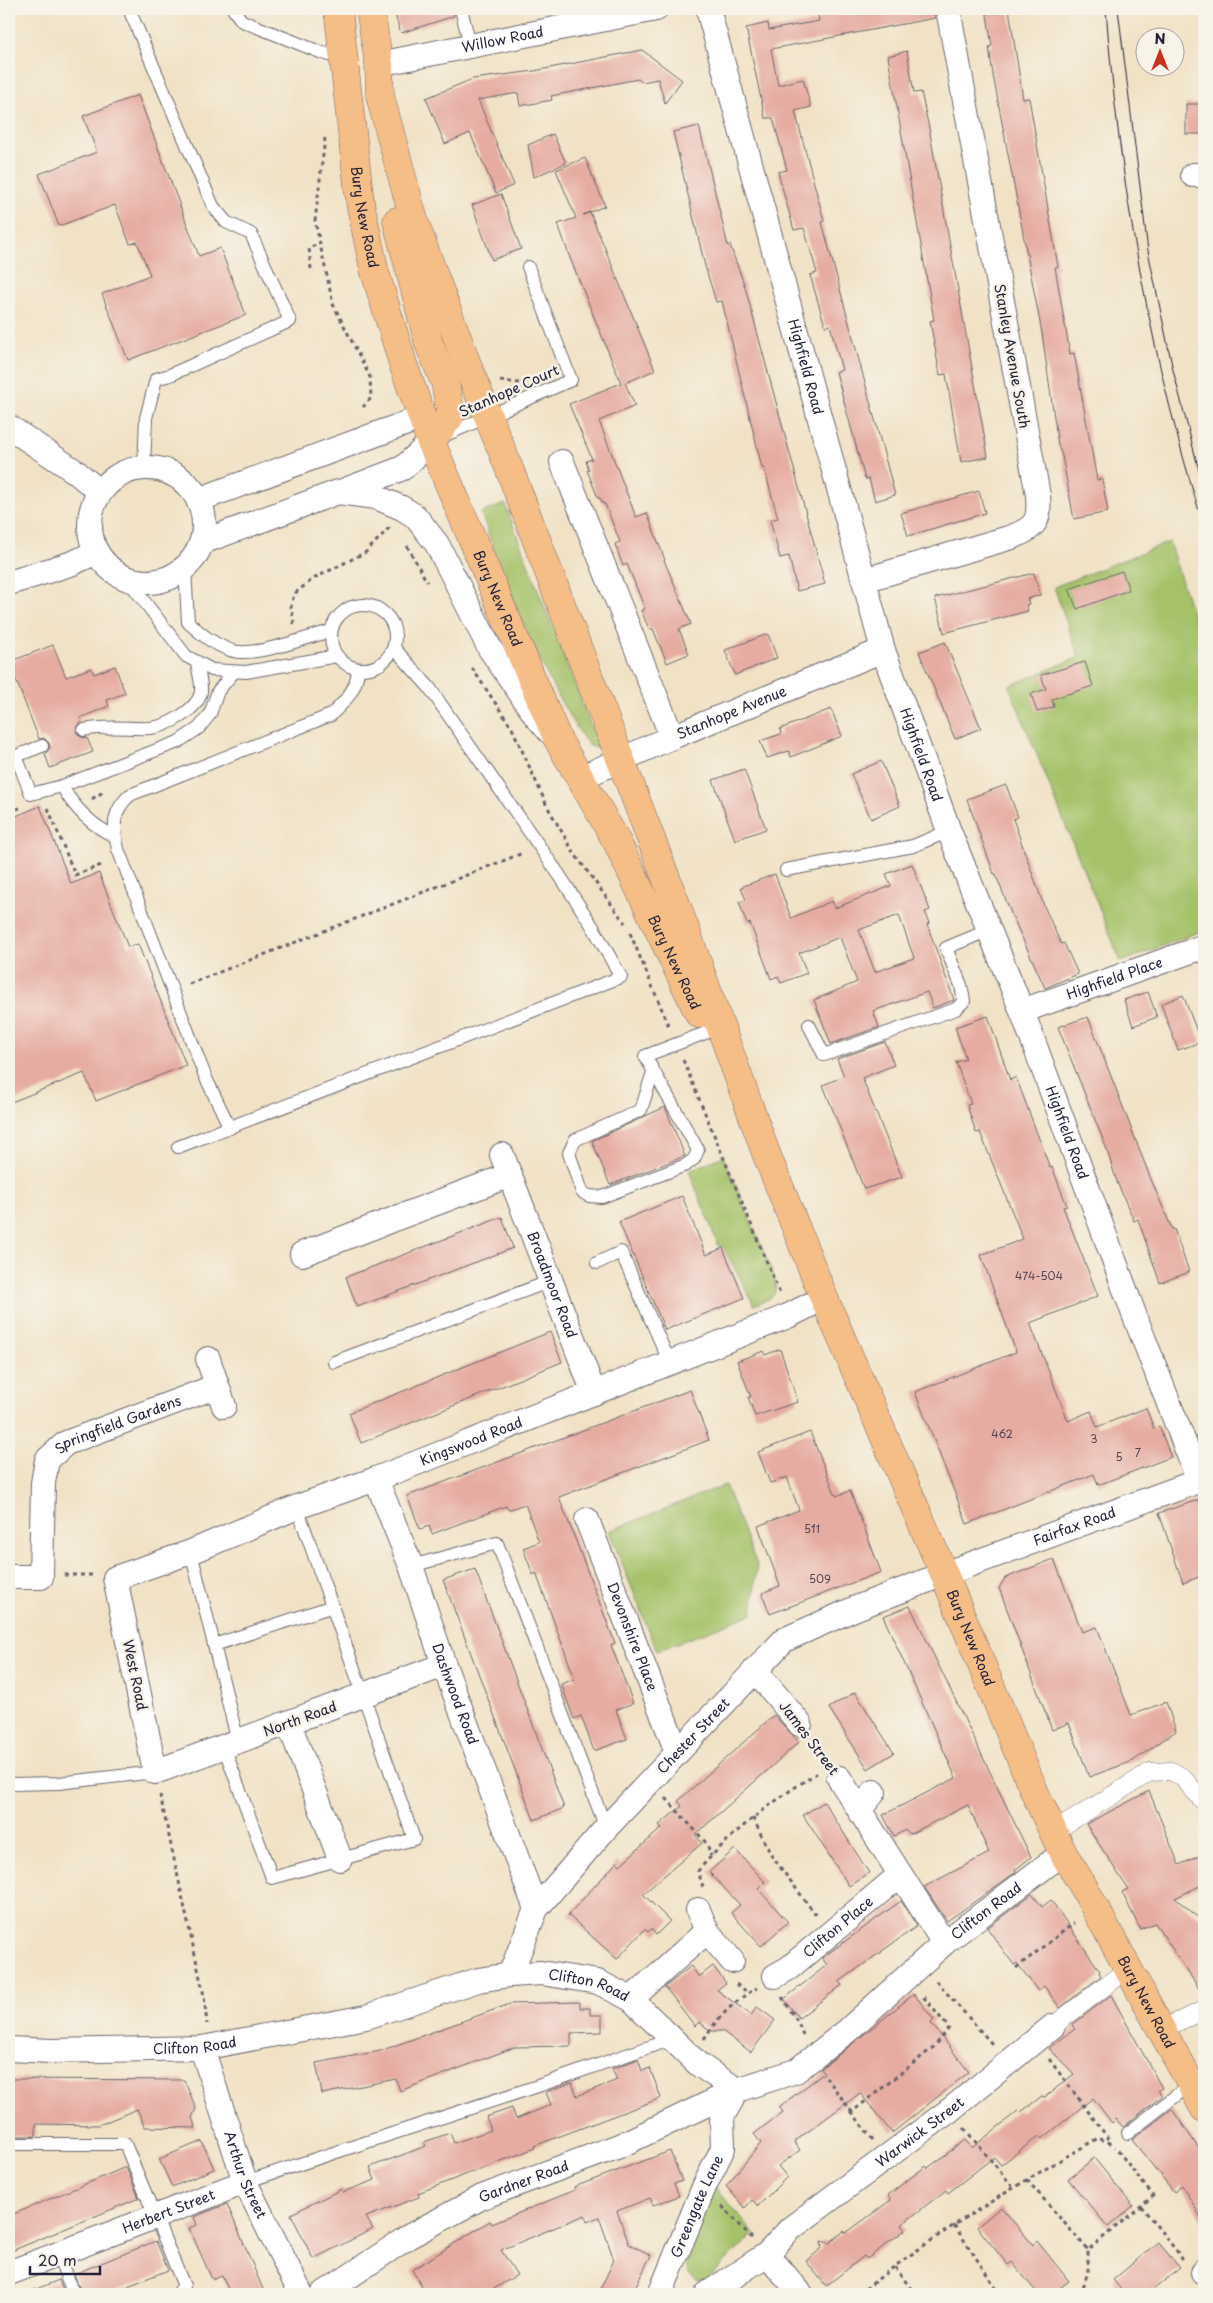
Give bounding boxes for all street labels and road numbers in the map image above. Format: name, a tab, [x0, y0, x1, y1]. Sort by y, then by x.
street label: Willow Road	[460, 21, 545, 57]
street label: Bury New Road	[346, 165, 385, 270]
street label: Stanley Avenue South	[989, 282, 1036, 430]
street label: Highfield Road	[783, 317, 829, 417]
street label: Stanhope Court	[455, 359, 563, 422]
street label: Bury New Road	[468, 547, 528, 650]
street label: Stanhope Avenue	[673, 680, 790, 744]
street label: Highfield Road	[895, 705, 948, 804]
street label: Bury New Road	[643, 911, 706, 1013]
street label: Highfield Place	[1063, 951, 1165, 1004]
street label: Highfield Road	[1040, 1083, 1094, 1182]
street label: Broadmoor Road	[522, 1228, 583, 1341]
street label: Springfield Gardens	[50, 1390, 184, 1458]
street label: Kingswood Road	[417, 1411, 525, 1471]
street label: Fairfax Road	[1030, 1501, 1119, 1551]
street label: Devonshire Place	[602, 1579, 663, 1694]
street label: Bury New Road	[942, 1586, 1000, 1689]
street label: West Road	[118, 1638, 153, 1712]
street label: Dashwood Road	[427, 1640, 484, 1747]
street label: Chester Street	[652, 1692, 734, 1778]
street label: North Road	[260, 1696, 340, 1742]
street label: James Street	[774, 1696, 845, 1780]
street label: Clifton Road	[946, 1877, 1026, 1944]
street label: Clifton Place	[798, 1891, 877, 1962]
street label: Bury New Road	[1113, 1952, 1181, 2052]
street label: Clifton Road	[547, 1963, 633, 2006]
street label: Clifton Road	[153, 2031, 238, 2059]
street label: Warwick Street	[871, 2092, 968, 2172]
street label: Arthur Street	[219, 2128, 273, 2222]
street label: Greengate Lane	[665, 2151, 728, 2261]
street label: Gardner Road	[475, 2155, 572, 2207]
street label: Herbert Street	[119, 2184, 218, 2238]

